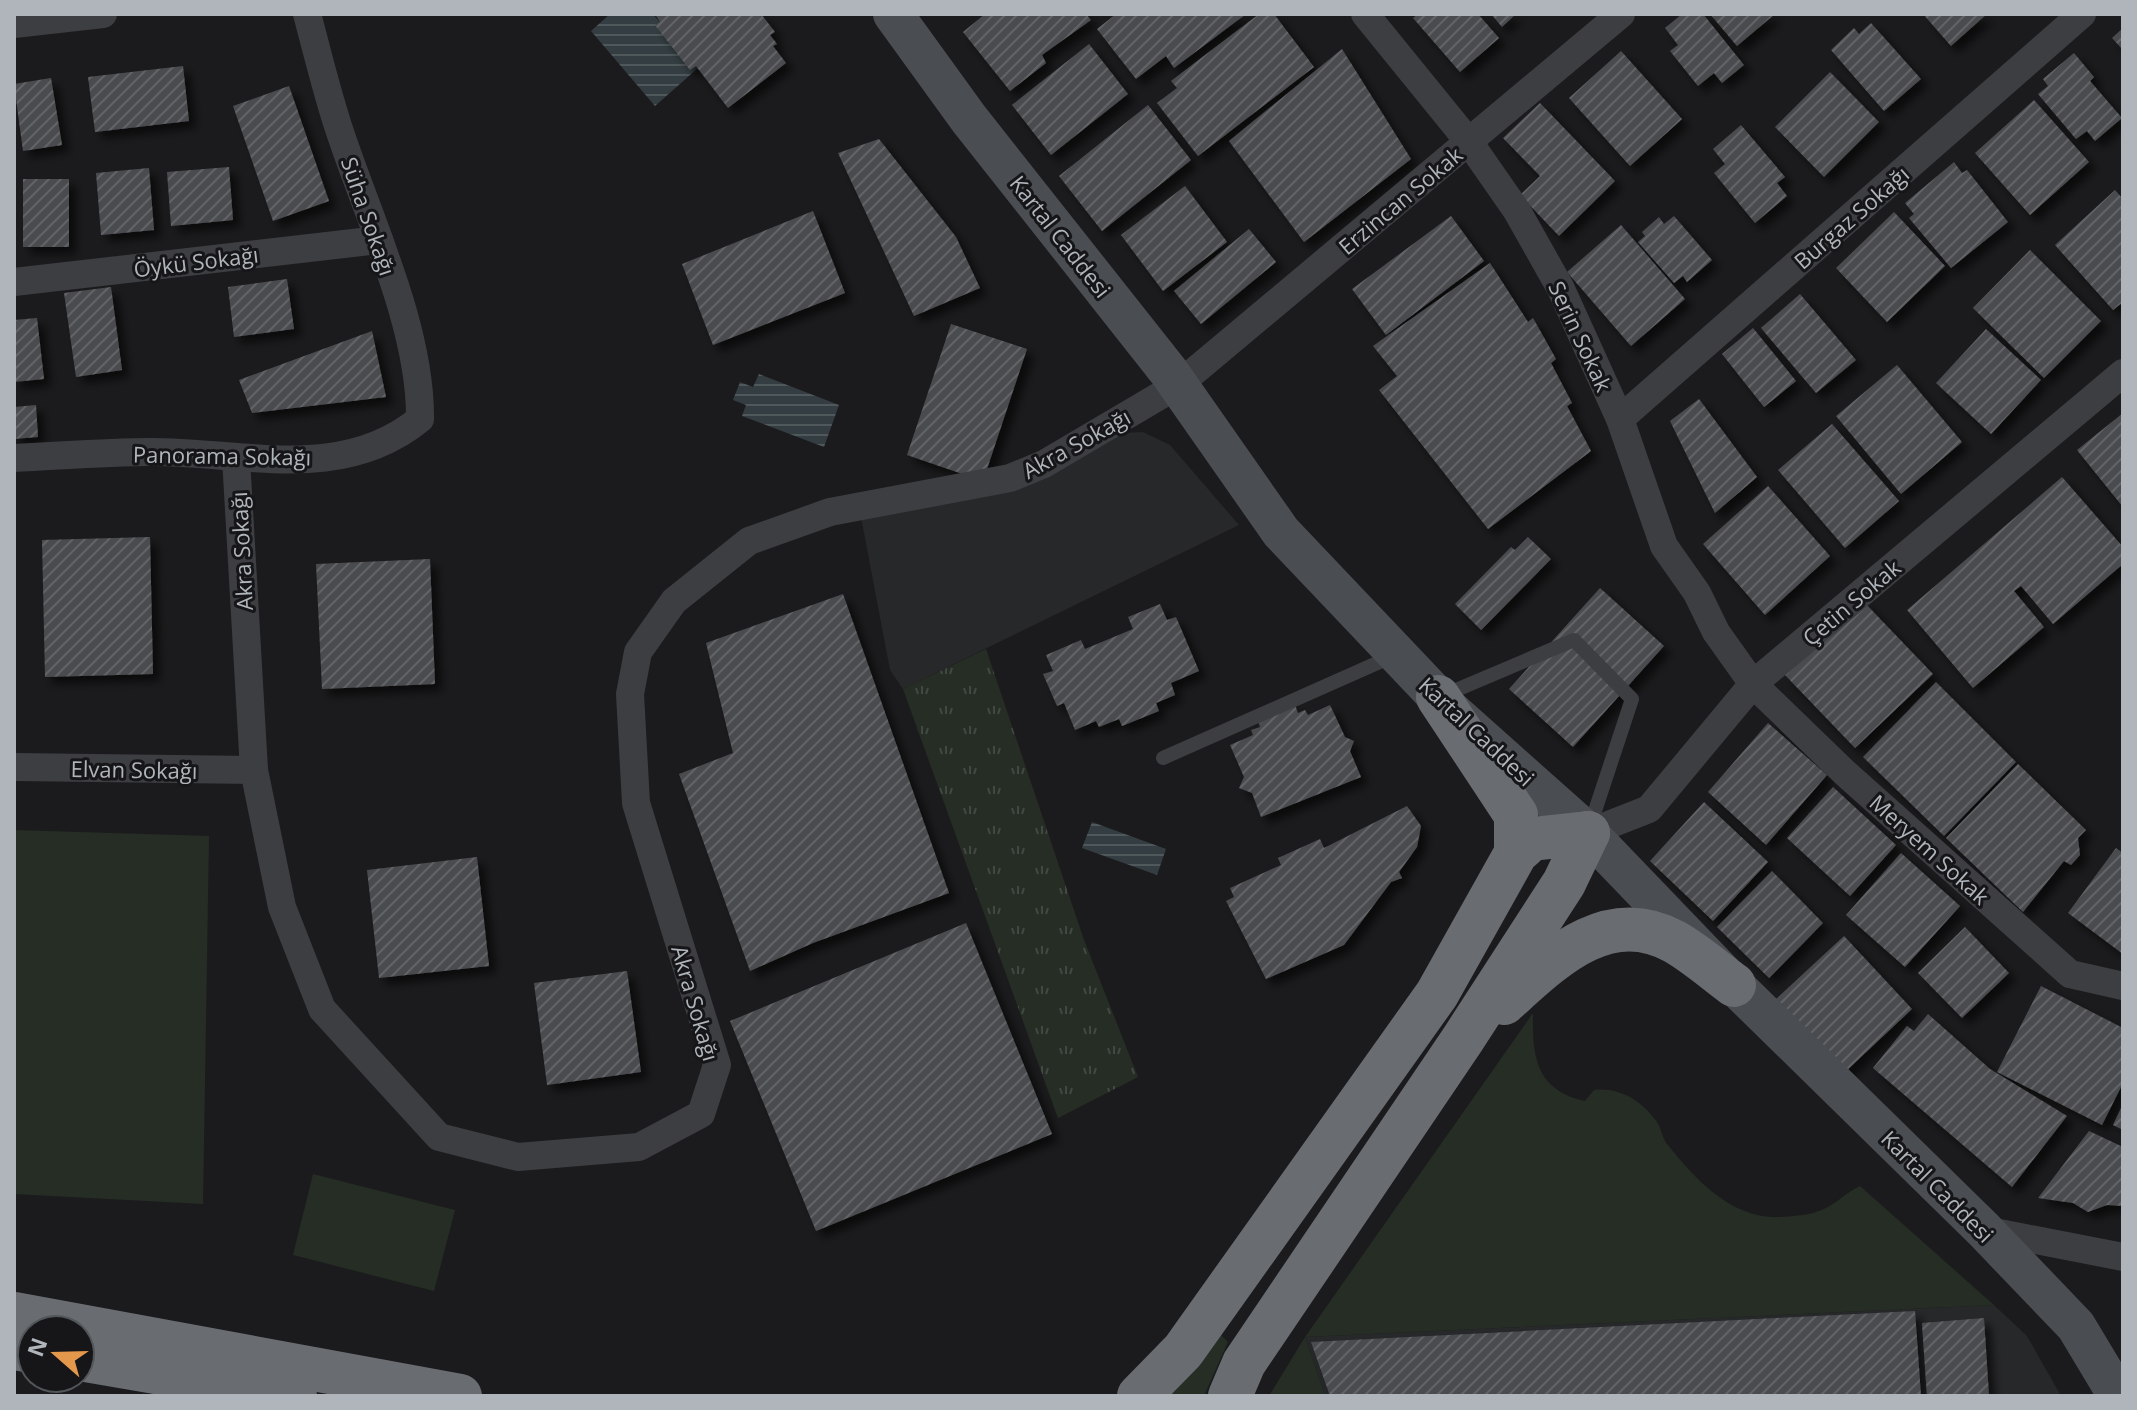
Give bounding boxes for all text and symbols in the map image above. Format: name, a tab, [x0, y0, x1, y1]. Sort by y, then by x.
street label: Erzincan Sokak	[1332, 139, 1469, 261]
street label: Süha Sokağı	[335, 153, 403, 279]
street label: Burgaz Sokağı	[1787, 159, 1915, 275]
street label: Kartal Caddesi	[1004, 169, 1118, 303]
street label: Öykü Sokağı	[132, 238, 260, 284]
street label: Serin Sokak	[1542, 276, 1620, 397]
street label: Akra Sokağı	[1017, 401, 1135, 485]
street label: Panorama Sokağı	[133, 438, 311, 472]
street label: Akra Sokağı	[223, 491, 259, 611]
street label: Çetin Sokak	[1796, 552, 1907, 652]
street label: Kartal Caddesi	[1413, 670, 1541, 792]
street label: Elvan Sokağı	[70, 753, 198, 785]
street label: Meryem Sokak	[1864, 787, 1997, 911]
street label: Akra Sokağı	[665, 942, 727, 1064]
street label: Kartal Caddesi	[1875, 1123, 2001, 1249]
north arrow	[16, 1314, 96, 1394]
text: N	[19, 1333, 53, 1360]

